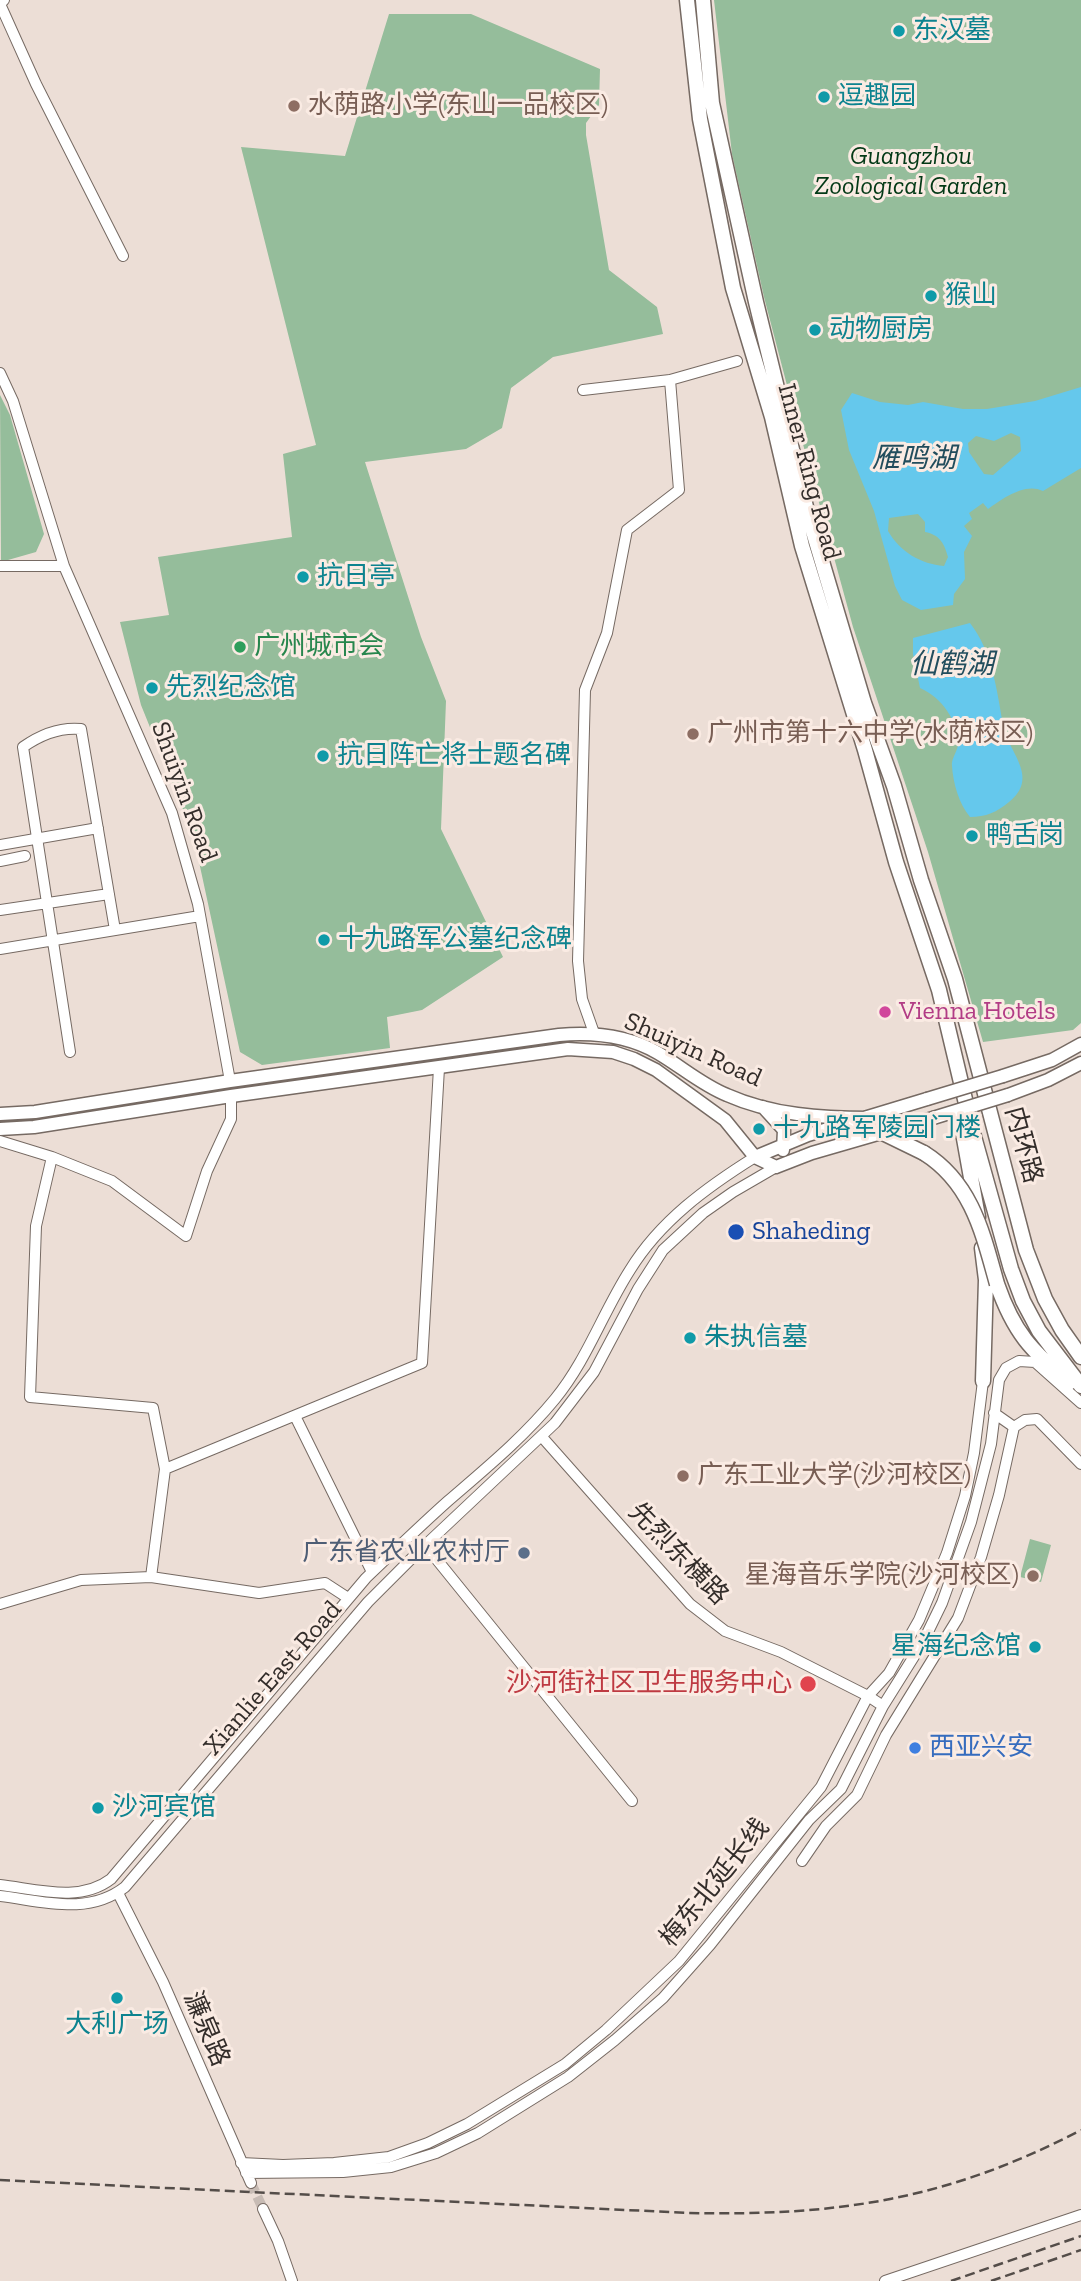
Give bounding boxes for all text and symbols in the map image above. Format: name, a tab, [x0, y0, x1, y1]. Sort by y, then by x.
place label: 东汉墓	[913, 15, 991, 47]
marker: 东汉墓	[891, 23, 907, 39]
place label: 逗趣园	[838, 81, 916, 113]
marker: 逗趣园	[816, 89, 832, 105]
place label: 水荫路小学(东山一品校区)	[308, 90, 608, 122]
marker: 水荫路小学(东山一品校区)	[286, 98, 302, 114]
park label: Guangzhou Zoological Garden	[815, 141, 1007, 202]
place label: 猴山	[945, 280, 997, 312]
marker: 猴山	[923, 288, 939, 304]
place label: 动物厨房	[829, 314, 933, 346]
marker: 动物厨房	[807, 322, 823, 338]
street label: Inner Ring Road	[770, 380, 848, 564]
water label: 雁鸣湖	[872, 442, 956, 476]
place label: 抗日亭	[317, 561, 395, 593]
marker: 抗日亭	[295, 569, 311, 585]
place label: 广州城市会	[254, 631, 384, 663]
marker: 广州城市会	[232, 639, 248, 655]
water label: 仙鹤湖	[910, 648, 994, 682]
place label: 先烈纪念馆	[166, 672, 296, 704]
marker: 先烈纪念馆	[144, 680, 160, 696]
street label: Shuiyin Road	[144, 717, 224, 867]
place label: 广州市第十六中学(水荫校区)	[707, 718, 1033, 750]
marker: 广州市第十六中学(水荫校区)	[685, 726, 701, 742]
place label: 抗日阵亡将士题名碑	[337, 740, 571, 772]
marker: 抗日阵亡将士题名碑	[315, 748, 331, 764]
place label: 鸭舌岗	[986, 820, 1064, 852]
marker: 鸭舌岗	[964, 828, 980, 844]
place label: 十九路军公墓纪念碑	[338, 924, 572, 956]
marker: 十九路军公墓纪念碑	[316, 932, 332, 948]
place label: Vienna Hotels	[899, 996, 1056, 1028]
marker: Vienna Hotels	[877, 1004, 893, 1020]
street label: Shuiyin Road	[619, 1006, 767, 1094]
street label: 内环路	[998, 1103, 1048, 1187]
place label: 十九路军陵园门楼	[773, 1113, 981, 1145]
marker: 十九路军陵园门楼	[751, 1121, 767, 1137]
place label: Shaheding	[752, 1216, 870, 1248]
marker: Shaheding	[726, 1222, 746, 1242]
place label: 朱执信墓	[704, 1322, 808, 1354]
marker: 朱执信墓	[682, 1330, 698, 1346]
place label: 广东工业大学(沙河校区)	[697, 1460, 971, 1492]
marker: 广东工业大学(沙河校区)	[675, 1468, 691, 1484]
street label: 先烈东横路	[622, 1496, 734, 1612]
place label: 广东省农业农村厅	[302, 1537, 510, 1569]
marker: 广东省农业农村厅	[516, 1545, 532, 1561]
place label: 星海音乐学院(沙河校区)	[745, 1560, 1019, 1592]
marker: 星海音乐学院(沙河校区)	[1025, 1568, 1041, 1584]
street label: Xianlie East Road	[198, 1594, 348, 1762]
place label: 星海纪念馆	[891, 1631, 1021, 1663]
marker: 星海纪念馆	[1027, 1639, 1043, 1655]
place label: 沙河街社区卫生服务中心	[506, 1668, 792, 1700]
marker: 沙河街社区卫生服务中心	[798, 1674, 818, 1694]
place label: 西亚兴安	[929, 1732, 1033, 1764]
marker: 西亚兴安	[907, 1740, 923, 1756]
place label: 沙河宾馆	[112, 1792, 216, 1824]
marker: 沙河宾馆	[90, 1800, 106, 1816]
street label: 梅东北延长线	[654, 1813, 776, 1953]
street label: 濂泉路	[176, 1987, 236, 2071]
marker: 大利广场	[109, 1990, 125, 2006]
place label: 大利广场	[65, 2009, 169, 2041]

